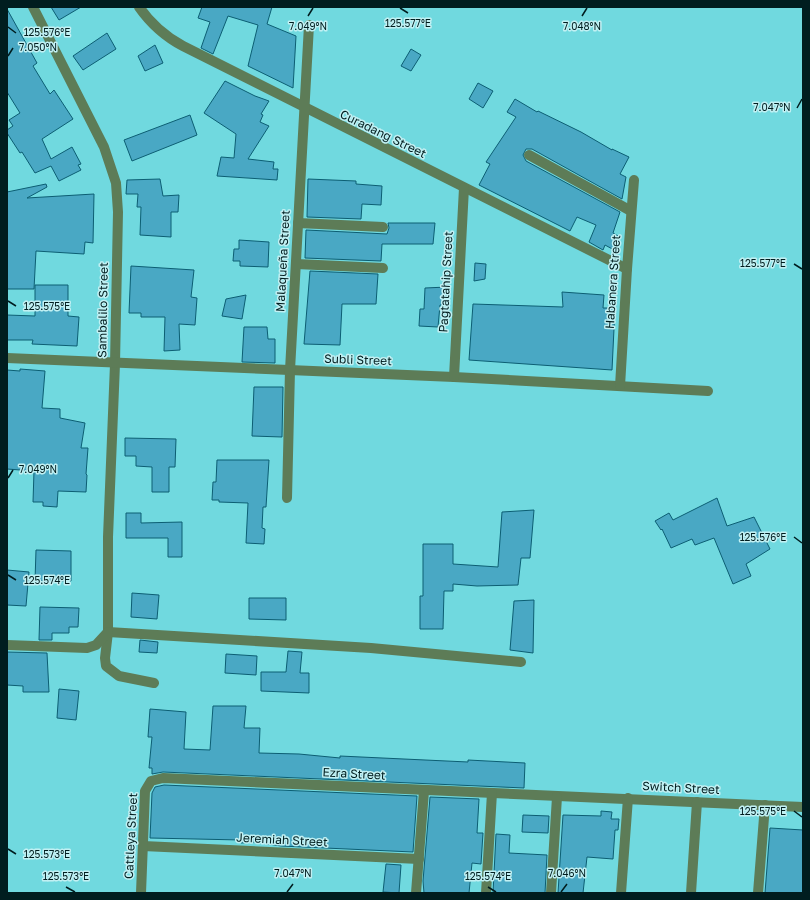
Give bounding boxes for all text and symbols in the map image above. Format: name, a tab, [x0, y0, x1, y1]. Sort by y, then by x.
text: 125.577°E	[385, 17, 431, 29]
text: 7.049°N	[289, 20, 327, 32]
text: 7.048°N	[563, 20, 601, 32]
text: 125.576°E	[24, 26, 70, 38]
text: 7.050°N	[19, 41, 57, 53]
text: 7.047°N	[753, 101, 791, 113]
street label: Curadang Street	[338, 106, 429, 161]
street label: Malaqueña Street	[272, 209, 293, 312]
street label: Pagtatahip Street	[435, 231, 456, 333]
street label: Habanera Street	[602, 234, 623, 330]
text: 125.577°E	[740, 257, 786, 269]
street label: Sambalilo Street	[94, 262, 111, 358]
text: 125.575°E	[24, 300, 70, 312]
street label: Subli Street	[324, 351, 392, 368]
text: 7.049°N	[19, 463, 57, 475]
text: 125.576°E	[740, 531, 786, 543]
text: 125.574°E	[24, 574, 70, 586]
street label: Ezra Street	[322, 764, 386, 783]
street label: Switch Street	[642, 778, 720, 797]
street label: Cattleya Street	[121, 792, 140, 880]
text: 125.575°E	[740, 805, 786, 817]
street label: Jeremiah Street	[236, 830, 328, 849]
text: 125.573°E	[24, 848, 70, 860]
text: 7.047°N	[274, 867, 312, 879]
text: 7.046°N	[548, 867, 586, 879]
text: 125.573°E	[43, 870, 89, 882]
text: 125.574°E	[465, 870, 511, 882]

